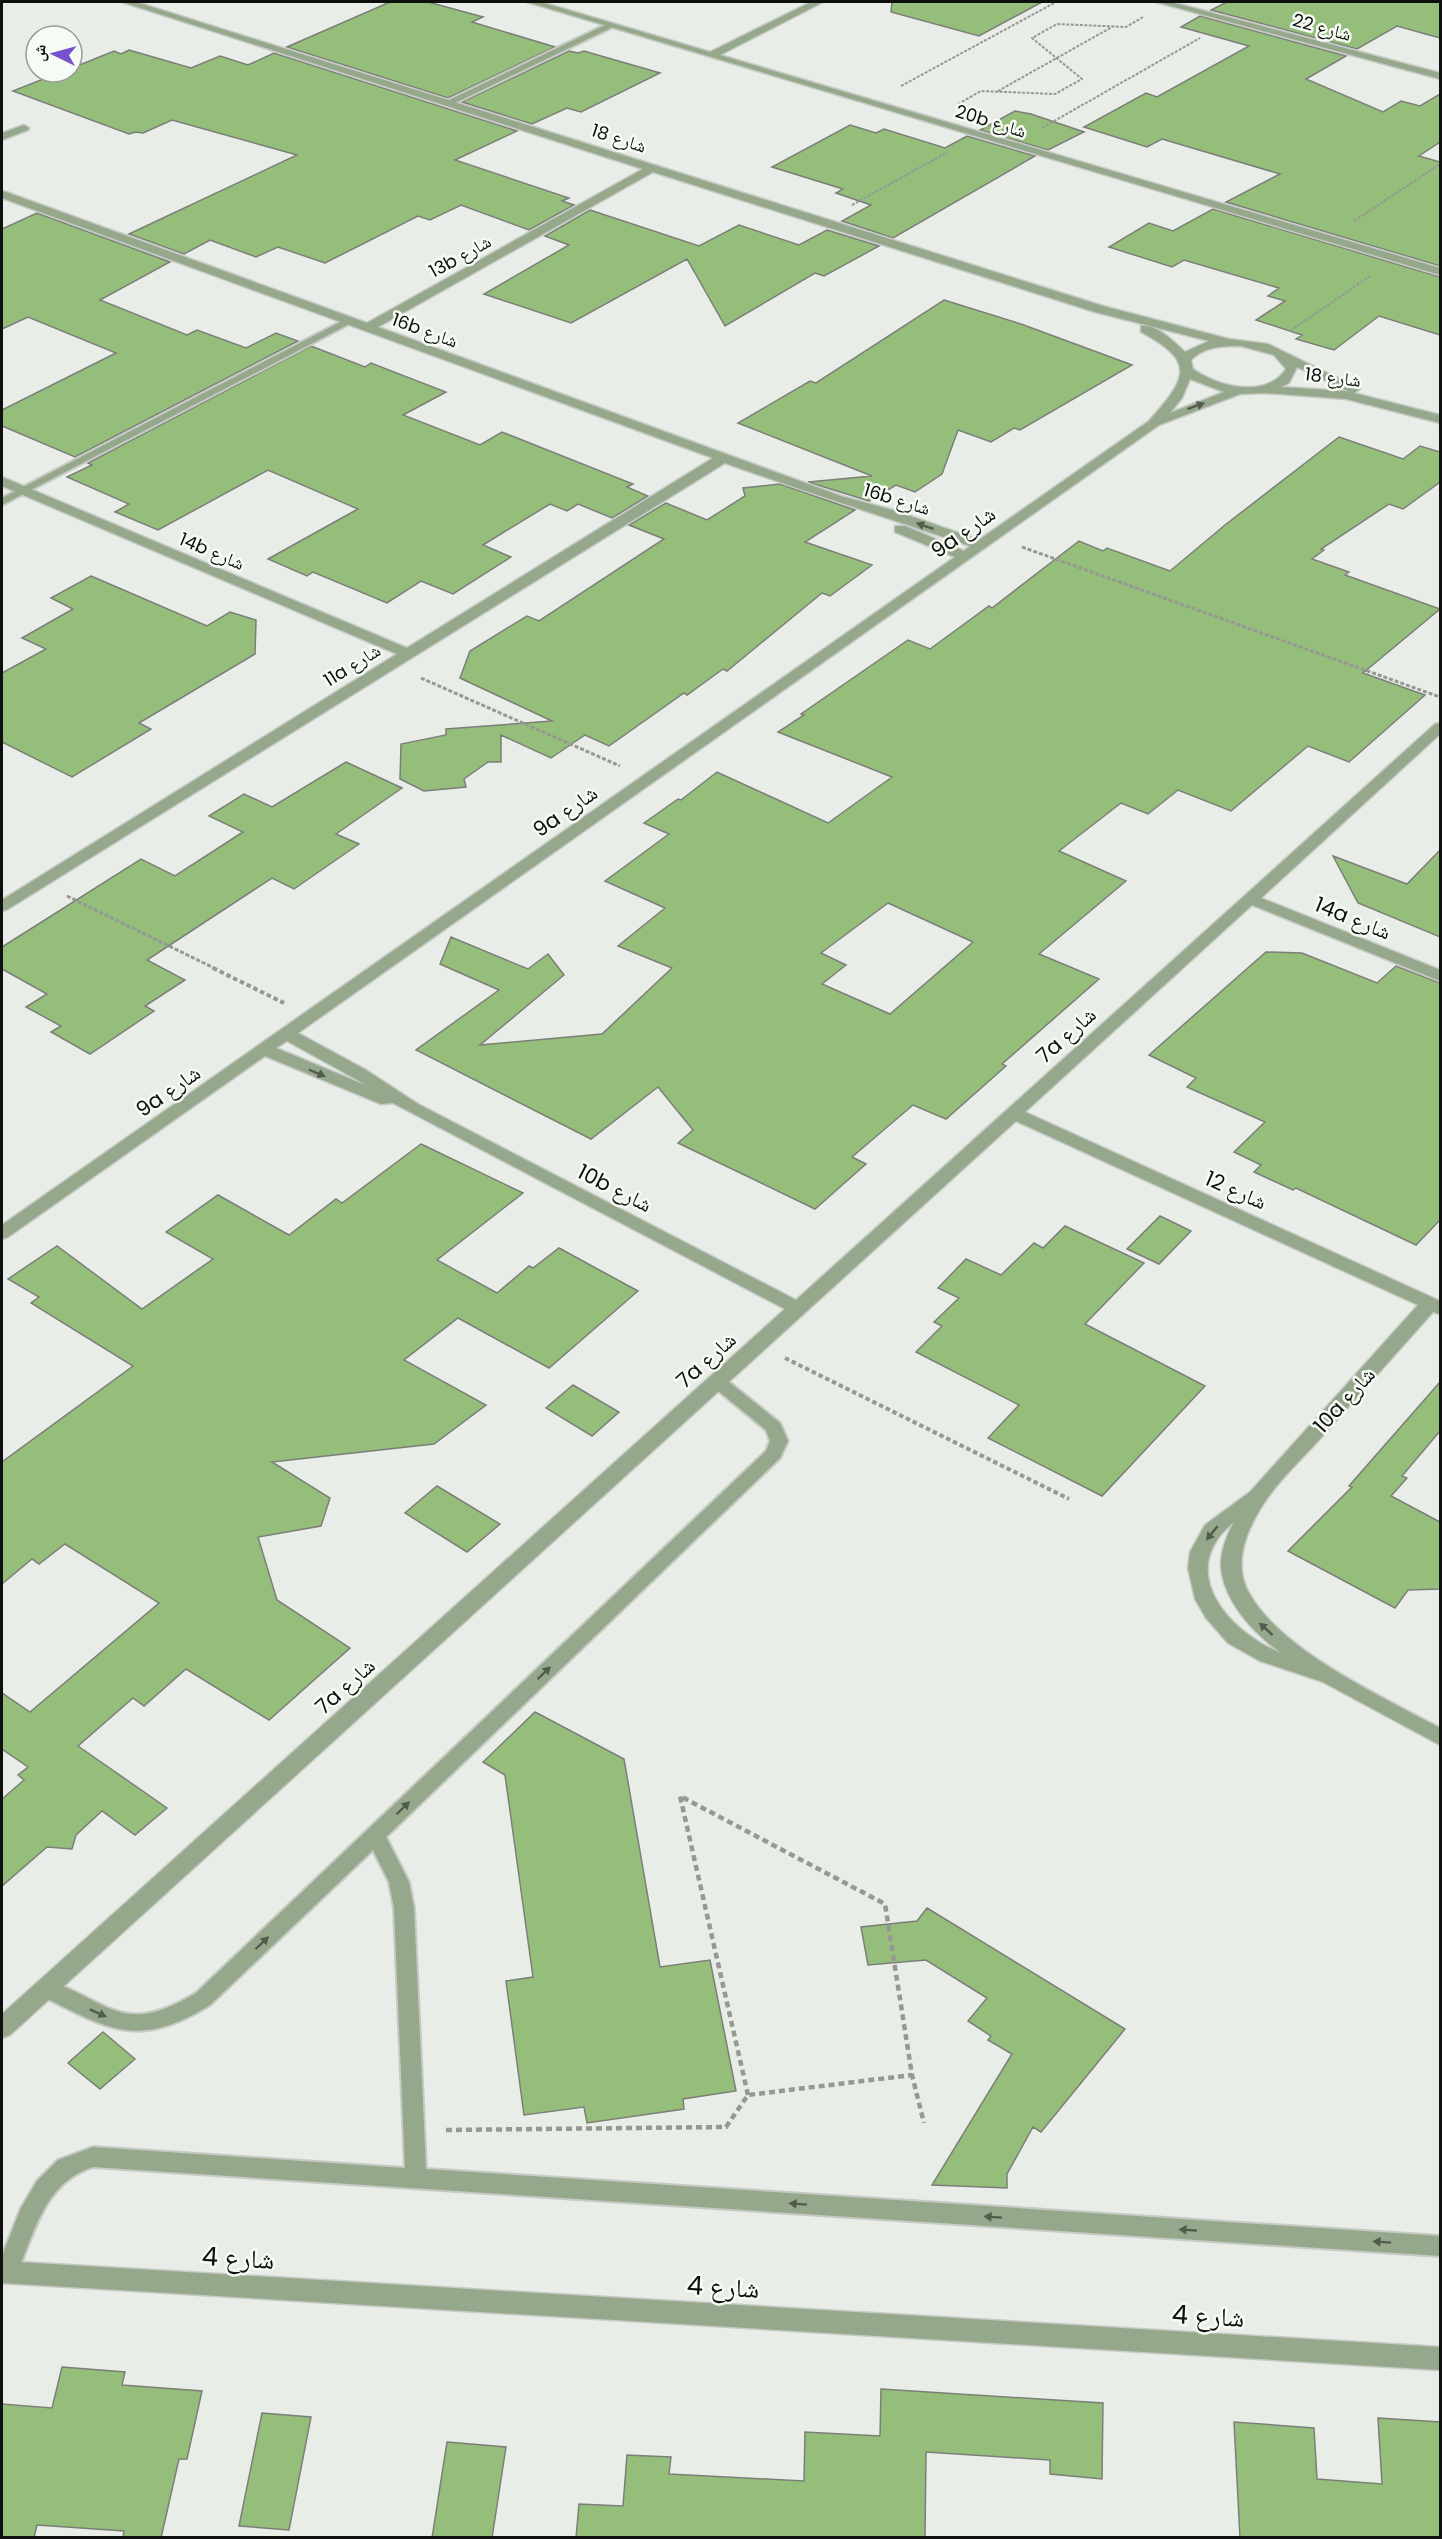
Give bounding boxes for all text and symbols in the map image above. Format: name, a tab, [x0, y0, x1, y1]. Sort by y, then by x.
street label: شارع 22	[1290, 7, 1354, 47]
north arrow	[24, 24, 84, 84]
text: ش	[27, 43, 52, 62]
street label: 20b شارع	[953, 98, 1029, 144]
street label: شارع 18	[588, 117, 650, 159]
street label: 13b شارع	[424, 229, 496, 283]
street label: 16b شارع	[389, 307, 461, 353]
street label: شارع 18	[1304, 361, 1362, 393]
one-way arrow	[1188, 400, 1206, 410]
street label: 16b شارع	[861, 477, 933, 521]
street label: 9a شارع	[925, 499, 1001, 565]
one-way arrow	[916, 521, 934, 530]
street label: 14b شارع	[176, 526, 248, 576]
street label: 11a شارع	[319, 638, 385, 692]
street label: 9a شارع	[527, 778, 603, 844]
street label: 14a شارع	[1311, 890, 1395, 946]
street label: 7a شارع	[1030, 1000, 1102, 1070]
street label: 9a شارع	[130, 1058, 206, 1124]
one-way arrow	[308, 1068, 326, 1078]
street label: 10b شارع	[573, 1157, 657, 1219]
street label: شارع 12	[1201, 1164, 1271, 1216]
street label: 7a شارع	[670, 1325, 742, 1395]
street label: 10a شارع	[1307, 1361, 1381, 1439]
one-way arrow	[1206, 1525, 1219, 1541]
one-way arrow	[1259, 1623, 1274, 1636]
street label: 7a شارع	[309, 1651, 381, 1721]
one-way arrow	[537, 1667, 551, 1681]
one-way arrow	[395, 1801, 410, 1815]
one-way arrow	[254, 1936, 268, 1950]
one-way arrow	[89, 2009, 107, 2018]
one-way arrow	[789, 2199, 808, 2209]
one-way arrow	[983, 2212, 1002, 2221]
one-way arrow	[1178, 2225, 1197, 2234]
street label: شارع 4	[201, 2238, 275, 2278]
one-way arrow	[1373, 2238, 1392, 2247]
street label: شارع 4	[686, 2267, 760, 2307]
street label: شارع 4	[1171, 2296, 1245, 2336]

